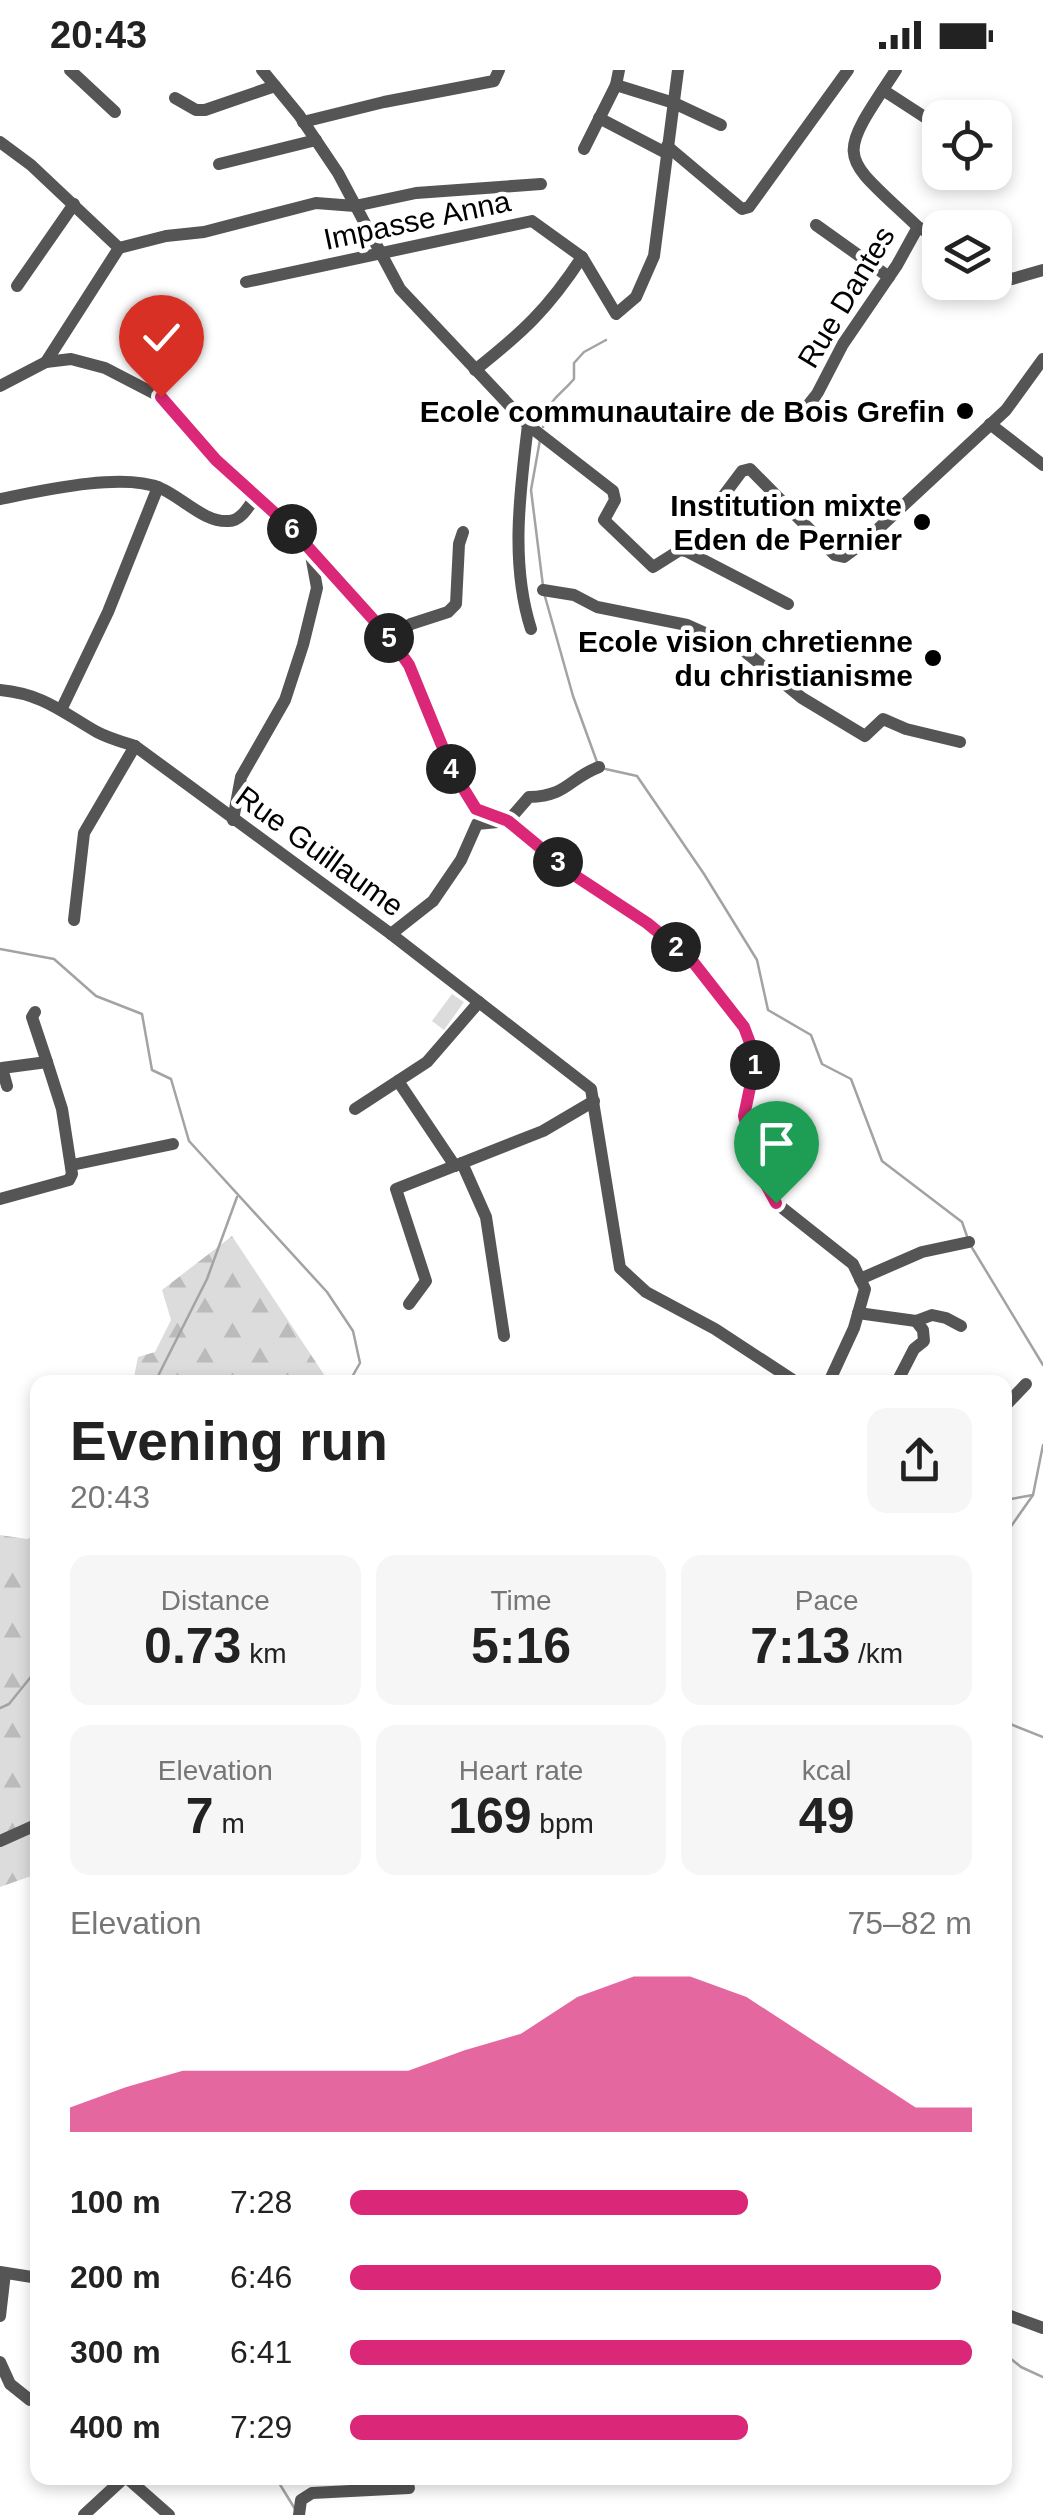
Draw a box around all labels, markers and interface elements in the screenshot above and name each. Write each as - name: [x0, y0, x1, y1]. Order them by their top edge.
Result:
- text: 20:43: [50, 14, 147, 56]
- map controls: [922, 100, 1012, 300]
- button: locate: [922, 100, 1012, 190]
- street label: Impasse Anna: [321, 184, 514, 256]
- button: layers: [922, 210, 1012, 300]
- street label: Rue Dantes: [791, 221, 901, 373]
- pin: [119, 295, 204, 398]
- icon: check: [134, 310, 189, 365]
- place label: Ecole communautaire de Bois Grefin: [420, 395, 945, 428]
- marker: Ecole communautaire de Bois Grefin: [954, 400, 976, 422]
- place label: Institution mixte Eden de Pernier: [670, 489, 902, 556]
- pin: 6: [267, 504, 317, 554]
- marker: Institution mixte Eden de Pernier: [911, 511, 933, 533]
- text: 6: [284, 513, 300, 544]
- pin: 5: [364, 613, 414, 663]
- text: 5: [381, 622, 397, 653]
- place label: Ecole vision chretienne du christianisme: [578, 625, 913, 692]
- marker: Ecole vision chretienne du christianisme: [922, 647, 944, 669]
- pin: 4: [426, 744, 476, 794]
- text: 4: [443, 753, 459, 784]
- street label: Rue Guillaume: [230, 779, 410, 923]
- pin: 3: [533, 837, 583, 887]
- text: 3: [550, 846, 566, 877]
- pin: 2: [651, 922, 701, 972]
- text: 2: [668, 931, 684, 962]
- pin: 1: [730, 1040, 780, 1090]
- text: 1: [747, 1049, 763, 1080]
- pin: [734, 1101, 819, 1204]
- icon: arrive: [749, 1116, 804, 1171]
- button: share: [867, 1408, 972, 1513]
- text: Evening run: [70, 1410, 388, 1472]
- text: 20:43: [70, 1479, 150, 1515]
- text: Distance: [161, 1585, 270, 1616]
- text: Time: [490, 1585, 552, 1616]
- text: Pace: [795, 1585, 859, 1616]
- text: 0.73: [144, 1618, 241, 1674]
- text: 5:16: [471, 1618, 571, 1674]
- text: 7:13: [750, 1618, 850, 1674]
- text: km: [241, 1638, 287, 1669]
- text: /km: [850, 1638, 903, 1669]
- text: Elevation: [158, 1755, 273, 1786]
- text: Heart rate: [459, 1755, 583, 1786]
- text: kcal: [802, 1755, 852, 1786]
- text: 7: [186, 1788, 214, 1844]
- text: 169: [448, 1788, 532, 1844]
- text: 49: [799, 1788, 854, 1844]
- text: m: [214, 1808, 245, 1839]
- text: bpm: [532, 1808, 594, 1839]
- text: Elevation: [70, 1905, 202, 1941]
- text: 75–82 m: [847, 1905, 972, 1941]
- text: 100 m: [70, 2184, 161, 2220]
- text: 7:28: [230, 2184, 292, 2220]
- text: 200 m: [70, 2259, 161, 2295]
- text: 6:46: [230, 2259, 292, 2295]
- text: 300 m: [70, 2334, 161, 2370]
- text: 6:41: [230, 2334, 292, 2370]
- text: 400 m: [70, 2409, 161, 2445]
- text: 7:29: [230, 2409, 292, 2445]

